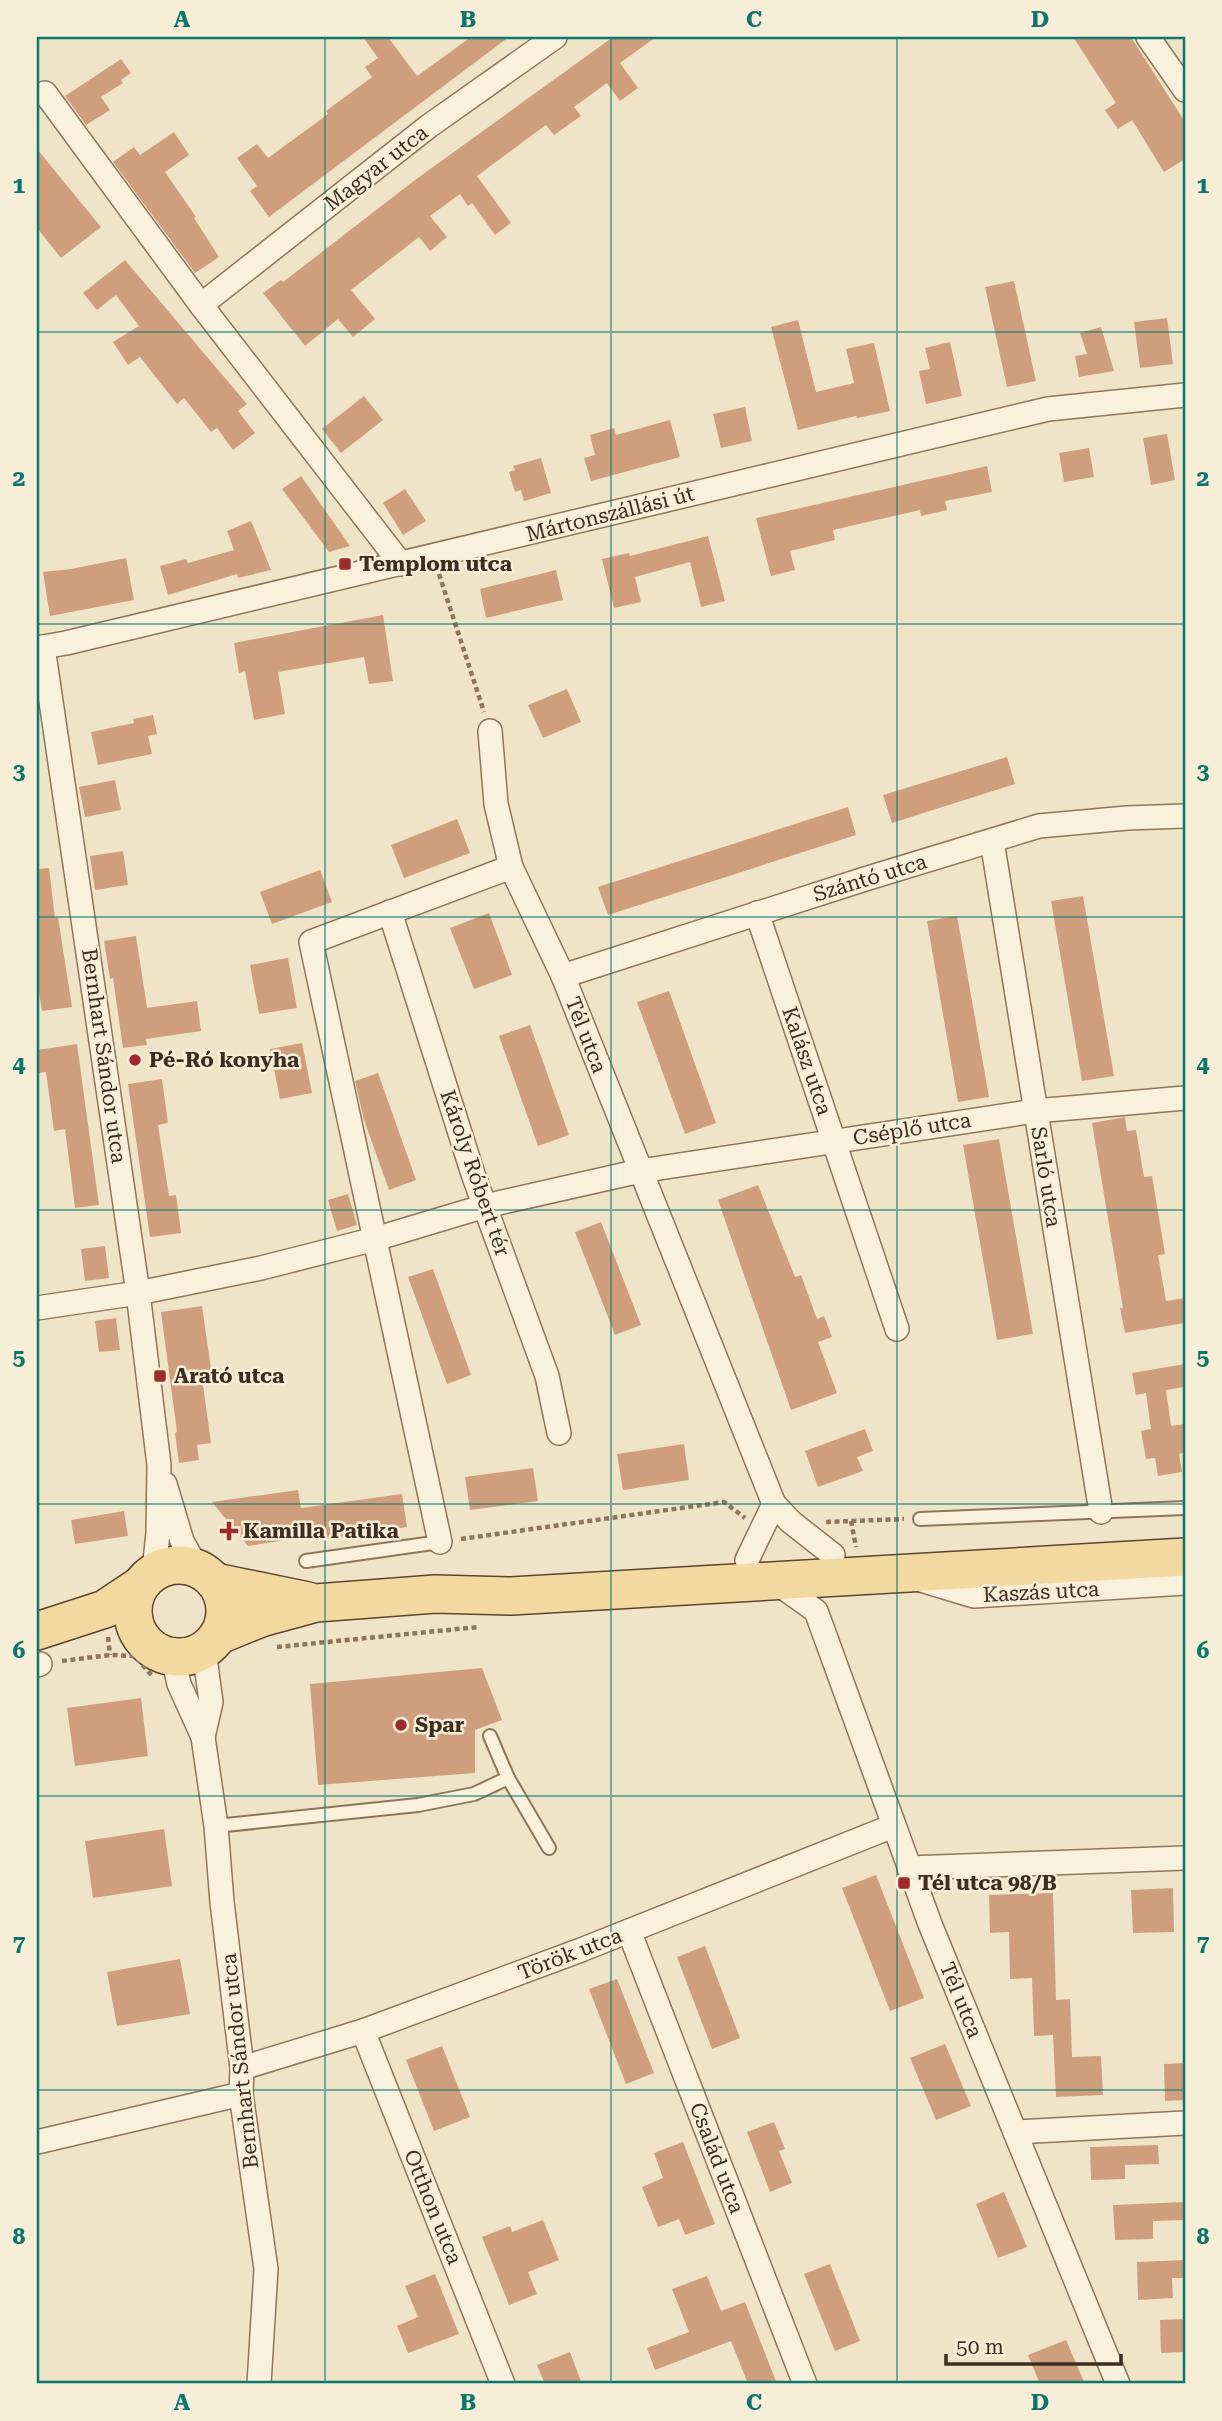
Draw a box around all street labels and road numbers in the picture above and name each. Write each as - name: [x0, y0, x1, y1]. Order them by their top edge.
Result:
- street label: Magyar utca: [320, 120, 433, 216]
- street label: Mártonszállási út: [523, 481, 697, 547]
- street label: Szántó utca: [810, 849, 930, 907]
- street label: Bernhart Sándor utca: [77, 947, 131, 1166]
- street label: Tél utca: [561, 994, 612, 1077]
- street label: Kalász utca: [777, 1004, 837, 1119]
- street label: Károly Róbert tér: [435, 1087, 515, 1260]
- street label: Cséplő utca: [851, 1108, 973, 1150]
- street label: Sarló utca: [1026, 1125, 1066, 1230]
- street label: Kaszás utca: [982, 1577, 1100, 1607]
- street label: Török utca: [515, 1923, 626, 1985]
- street label: Bernhart Sándor utca: [217, 1951, 263, 2170]
- street label: Tél utca: [935, 1959, 987, 2042]
- street label: Család utca: [685, 2099, 749, 2217]
- street label: Otthon utca: [399, 2146, 467, 2269]

